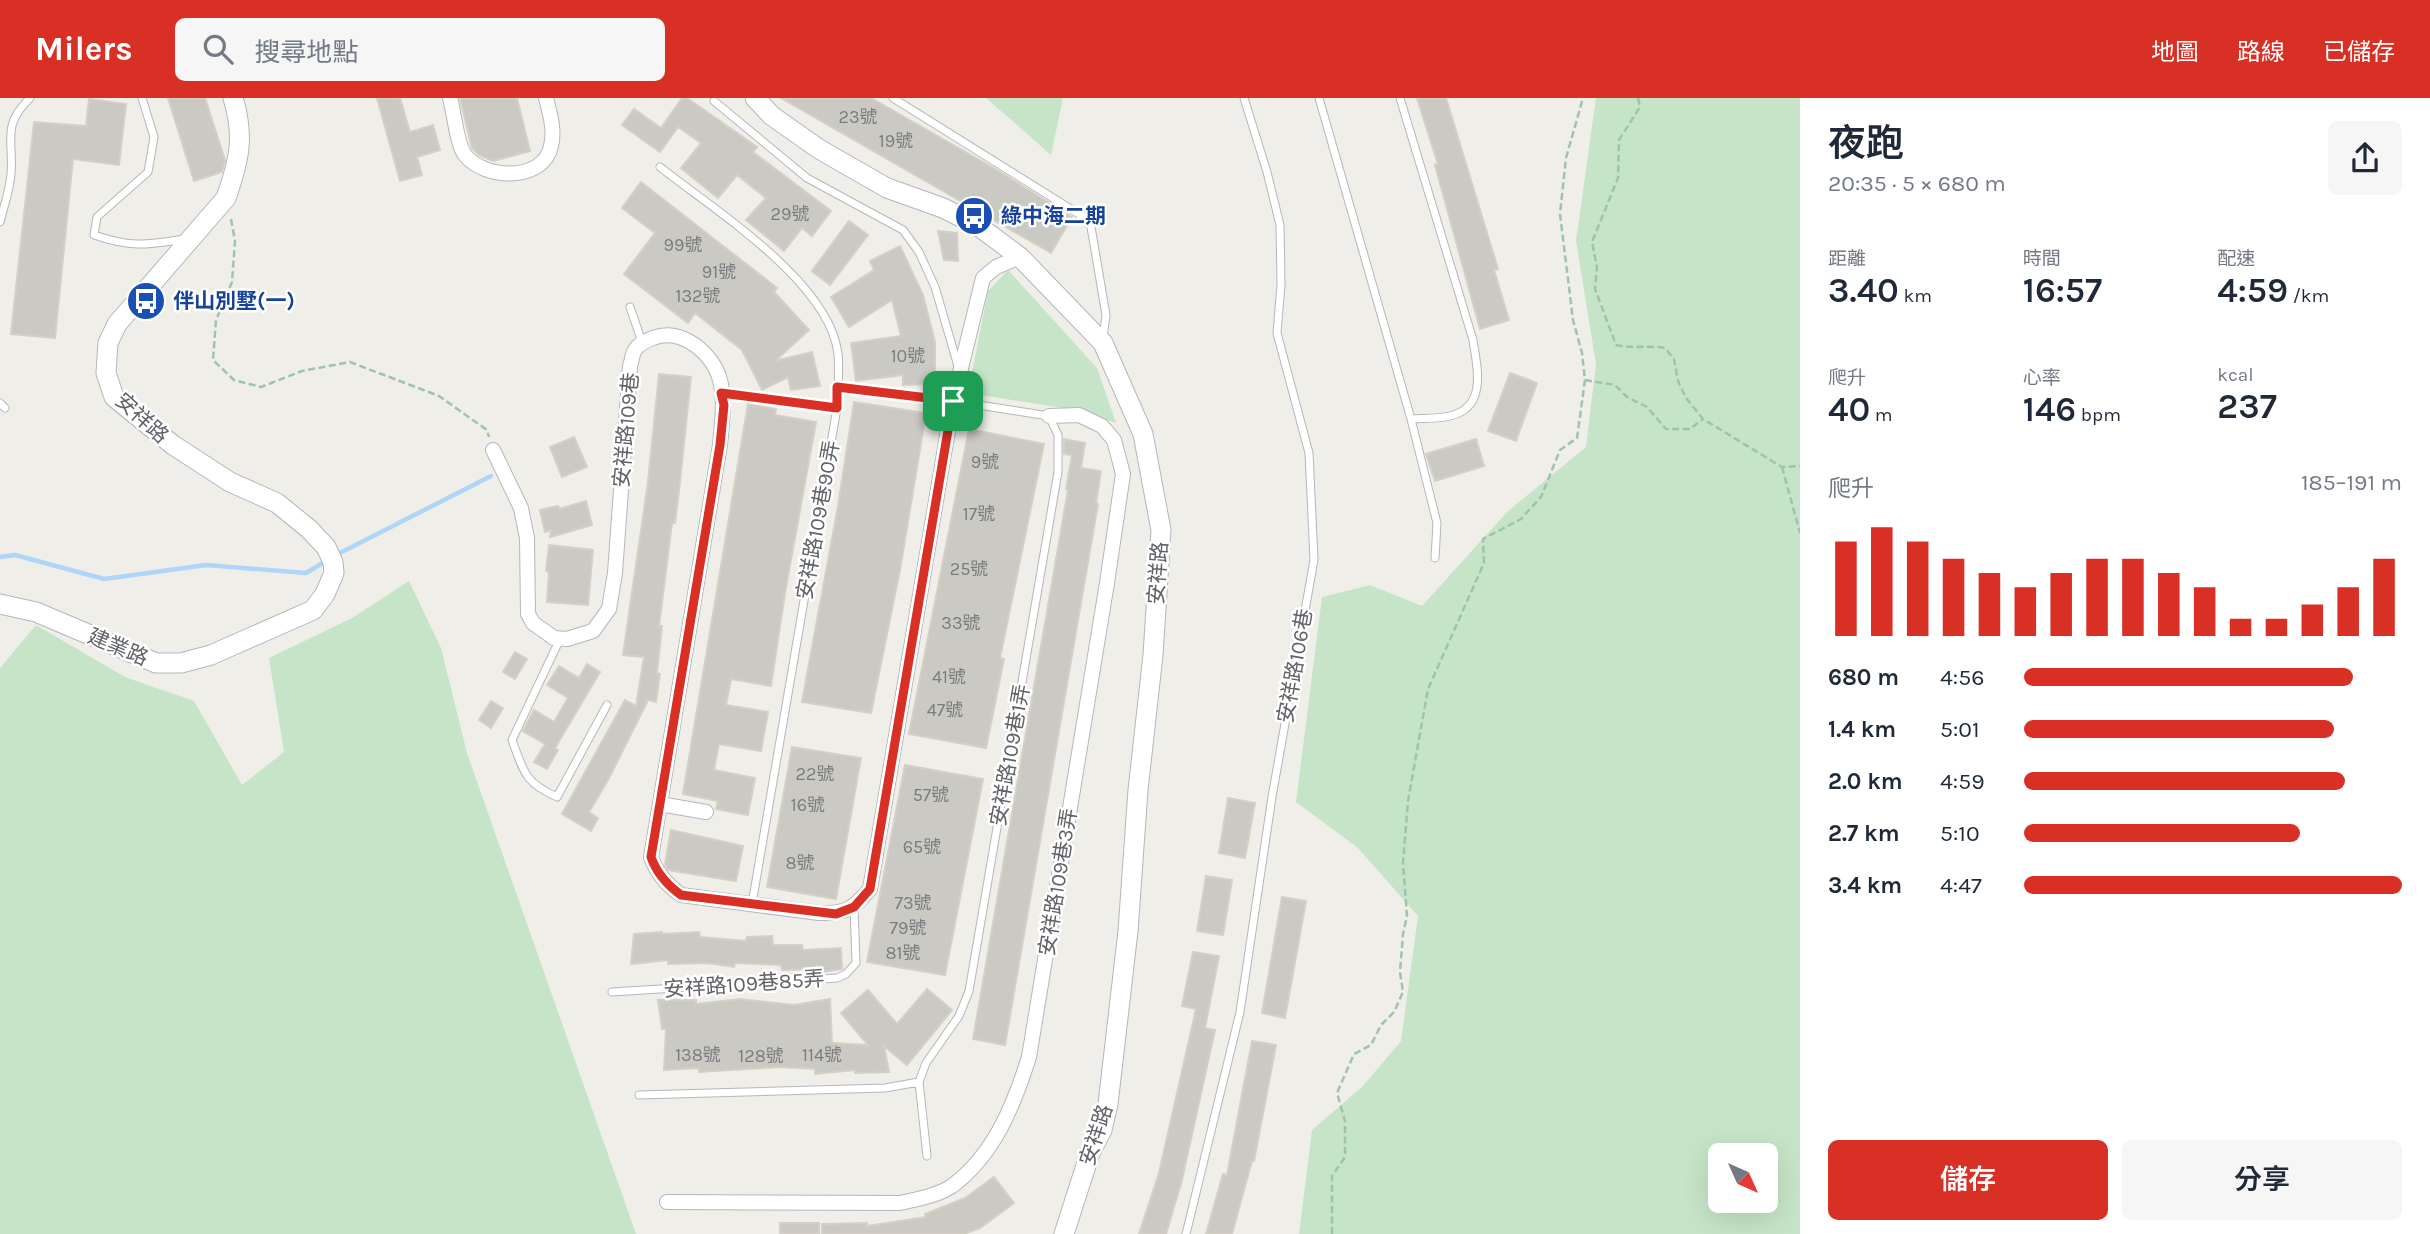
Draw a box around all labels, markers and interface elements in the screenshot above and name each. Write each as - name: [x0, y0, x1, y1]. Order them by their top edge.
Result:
- search box: [175, 18, 665, 81]
- text: Milers: [35, 30, 133, 68]
- icon: search: [199, 30, 237, 68]
- text: 搜尋地點: [255, 37, 359, 68]
- text: 地圖: [2151, 38, 2199, 66]
- text: 路線: [2237, 38, 2285, 66]
- text: 已儲存: [2323, 38, 2395, 66]
- house number: 23號: [838, 106, 878, 128]
- text: 夜跑: [1828, 121, 1904, 166]
- button: share: [2328, 121, 2402, 195]
- house number: 19號: [879, 130, 913, 152]
- text: 20:35 · 5 × 680 m: [1828, 170, 2006, 197]
- bus stop icon: 綠中海二期: [953, 195, 995, 237]
- house number: 29號: [771, 203, 809, 225]
- place label: 綠中海二期: [1001, 204, 1106, 228]
- house number: 99號: [664, 234, 702, 256]
- text: 距離: [1828, 248, 1866, 270]
- text: 時間: [2023, 248, 2061, 270]
- text: 配速: [2217, 248, 2255, 270]
- house number: 91號: [702, 261, 736, 283]
- text: 3.40: [1828, 270, 1899, 311]
- text: 16:57: [2023, 270, 2102, 311]
- text: 4:59: [2217, 270, 2288, 311]
- bus stop icon: 伴山別墅(一): [125, 280, 167, 322]
- house number: 132號: [675, 285, 721, 307]
- text: km: [1899, 285, 1932, 307]
- text: /km: [2288, 285, 2329, 307]
- place label: 伴山別墅(一): [173, 289, 295, 313]
- house number: 10號: [891, 345, 925, 367]
- text: kcal: [2217, 364, 2254, 386]
- text: 爬升: [1828, 367, 1866, 389]
- text: 心率: [2023, 367, 2061, 389]
- street label: 安祥路109巷: [609, 371, 643, 489]
- pin: [923, 371, 983, 431]
- icon: arrive: [934, 382, 972, 420]
- text: 237: [2217, 386, 2277, 427]
- street label: 安祥路: [111, 388, 173, 448]
- text: 40: [1828, 389, 1870, 430]
- text: 146: [2023, 389, 2076, 430]
- text: m: [1870, 404, 1893, 426]
- text: bpm: [2076, 404, 2121, 426]
- street label: 安祥路109巷90弄: [792, 439, 844, 601]
- house number: 9號: [971, 451, 999, 473]
- text: 185–191 m: [2301, 469, 2402, 496]
- text: 爬升: [1828, 475, 1874, 502]
- house number: 17號: [963, 503, 995, 525]
- street label: 安祥路: [1144, 541, 1172, 605]
- house number: 25號: [950, 558, 988, 580]
- street label: 安祥路106巷: [1273, 607, 1317, 725]
- house number: 33號: [941, 612, 981, 634]
- street label: 建業路: [84, 624, 152, 670]
- text: 680 m: [1828, 664, 1899, 691]
- text: 4:56: [1940, 664, 1984, 691]
- house number: 41號: [932, 666, 966, 688]
- street label: 安祥路109巷1弄: [986, 682, 1034, 828]
- house number: 47號: [927, 699, 963, 721]
- text: 1.4 km: [1828, 716, 1896, 743]
- text: 5:01: [1940, 716, 1980, 743]
- house number: 22號: [796, 763, 834, 785]
- text: 2.0 km: [1828, 768, 1903, 795]
- text: 4:59: [1940, 768, 1984, 795]
- house number: 57號: [913, 784, 949, 806]
- house number: 16號: [791, 794, 825, 816]
- street label: 安祥路109巷3弄: [1034, 807, 1082, 957]
- text: 2.7 km: [1828, 820, 1900, 847]
- text: 5:10: [1940, 820, 1980, 847]
- house number: 65號: [903, 836, 941, 858]
- house number: 8號: [785, 852, 815, 874]
- text: 3.4 km: [1828, 872, 1902, 899]
- text: 4:47: [1940, 872, 1982, 899]
- house number: 73號: [894, 892, 932, 914]
- house number: 79號: [890, 917, 926, 939]
- house number: 81號: [885, 942, 921, 964]
- street label: 安祥路109巷85弄: [663, 966, 825, 1002]
- house number: 138號: [675, 1044, 721, 1066]
- house number: 114號: [802, 1044, 842, 1066]
- house number: 128號: [738, 1045, 784, 1067]
- street label: 安祥路: [1075, 1101, 1117, 1169]
- button: 儲存: [1828, 1140, 2108, 1220]
- button: 分享: [2122, 1140, 2402, 1220]
- north arrow: [1708, 1143, 1778, 1213]
- map controls: [1708, 1143, 1778, 1213]

